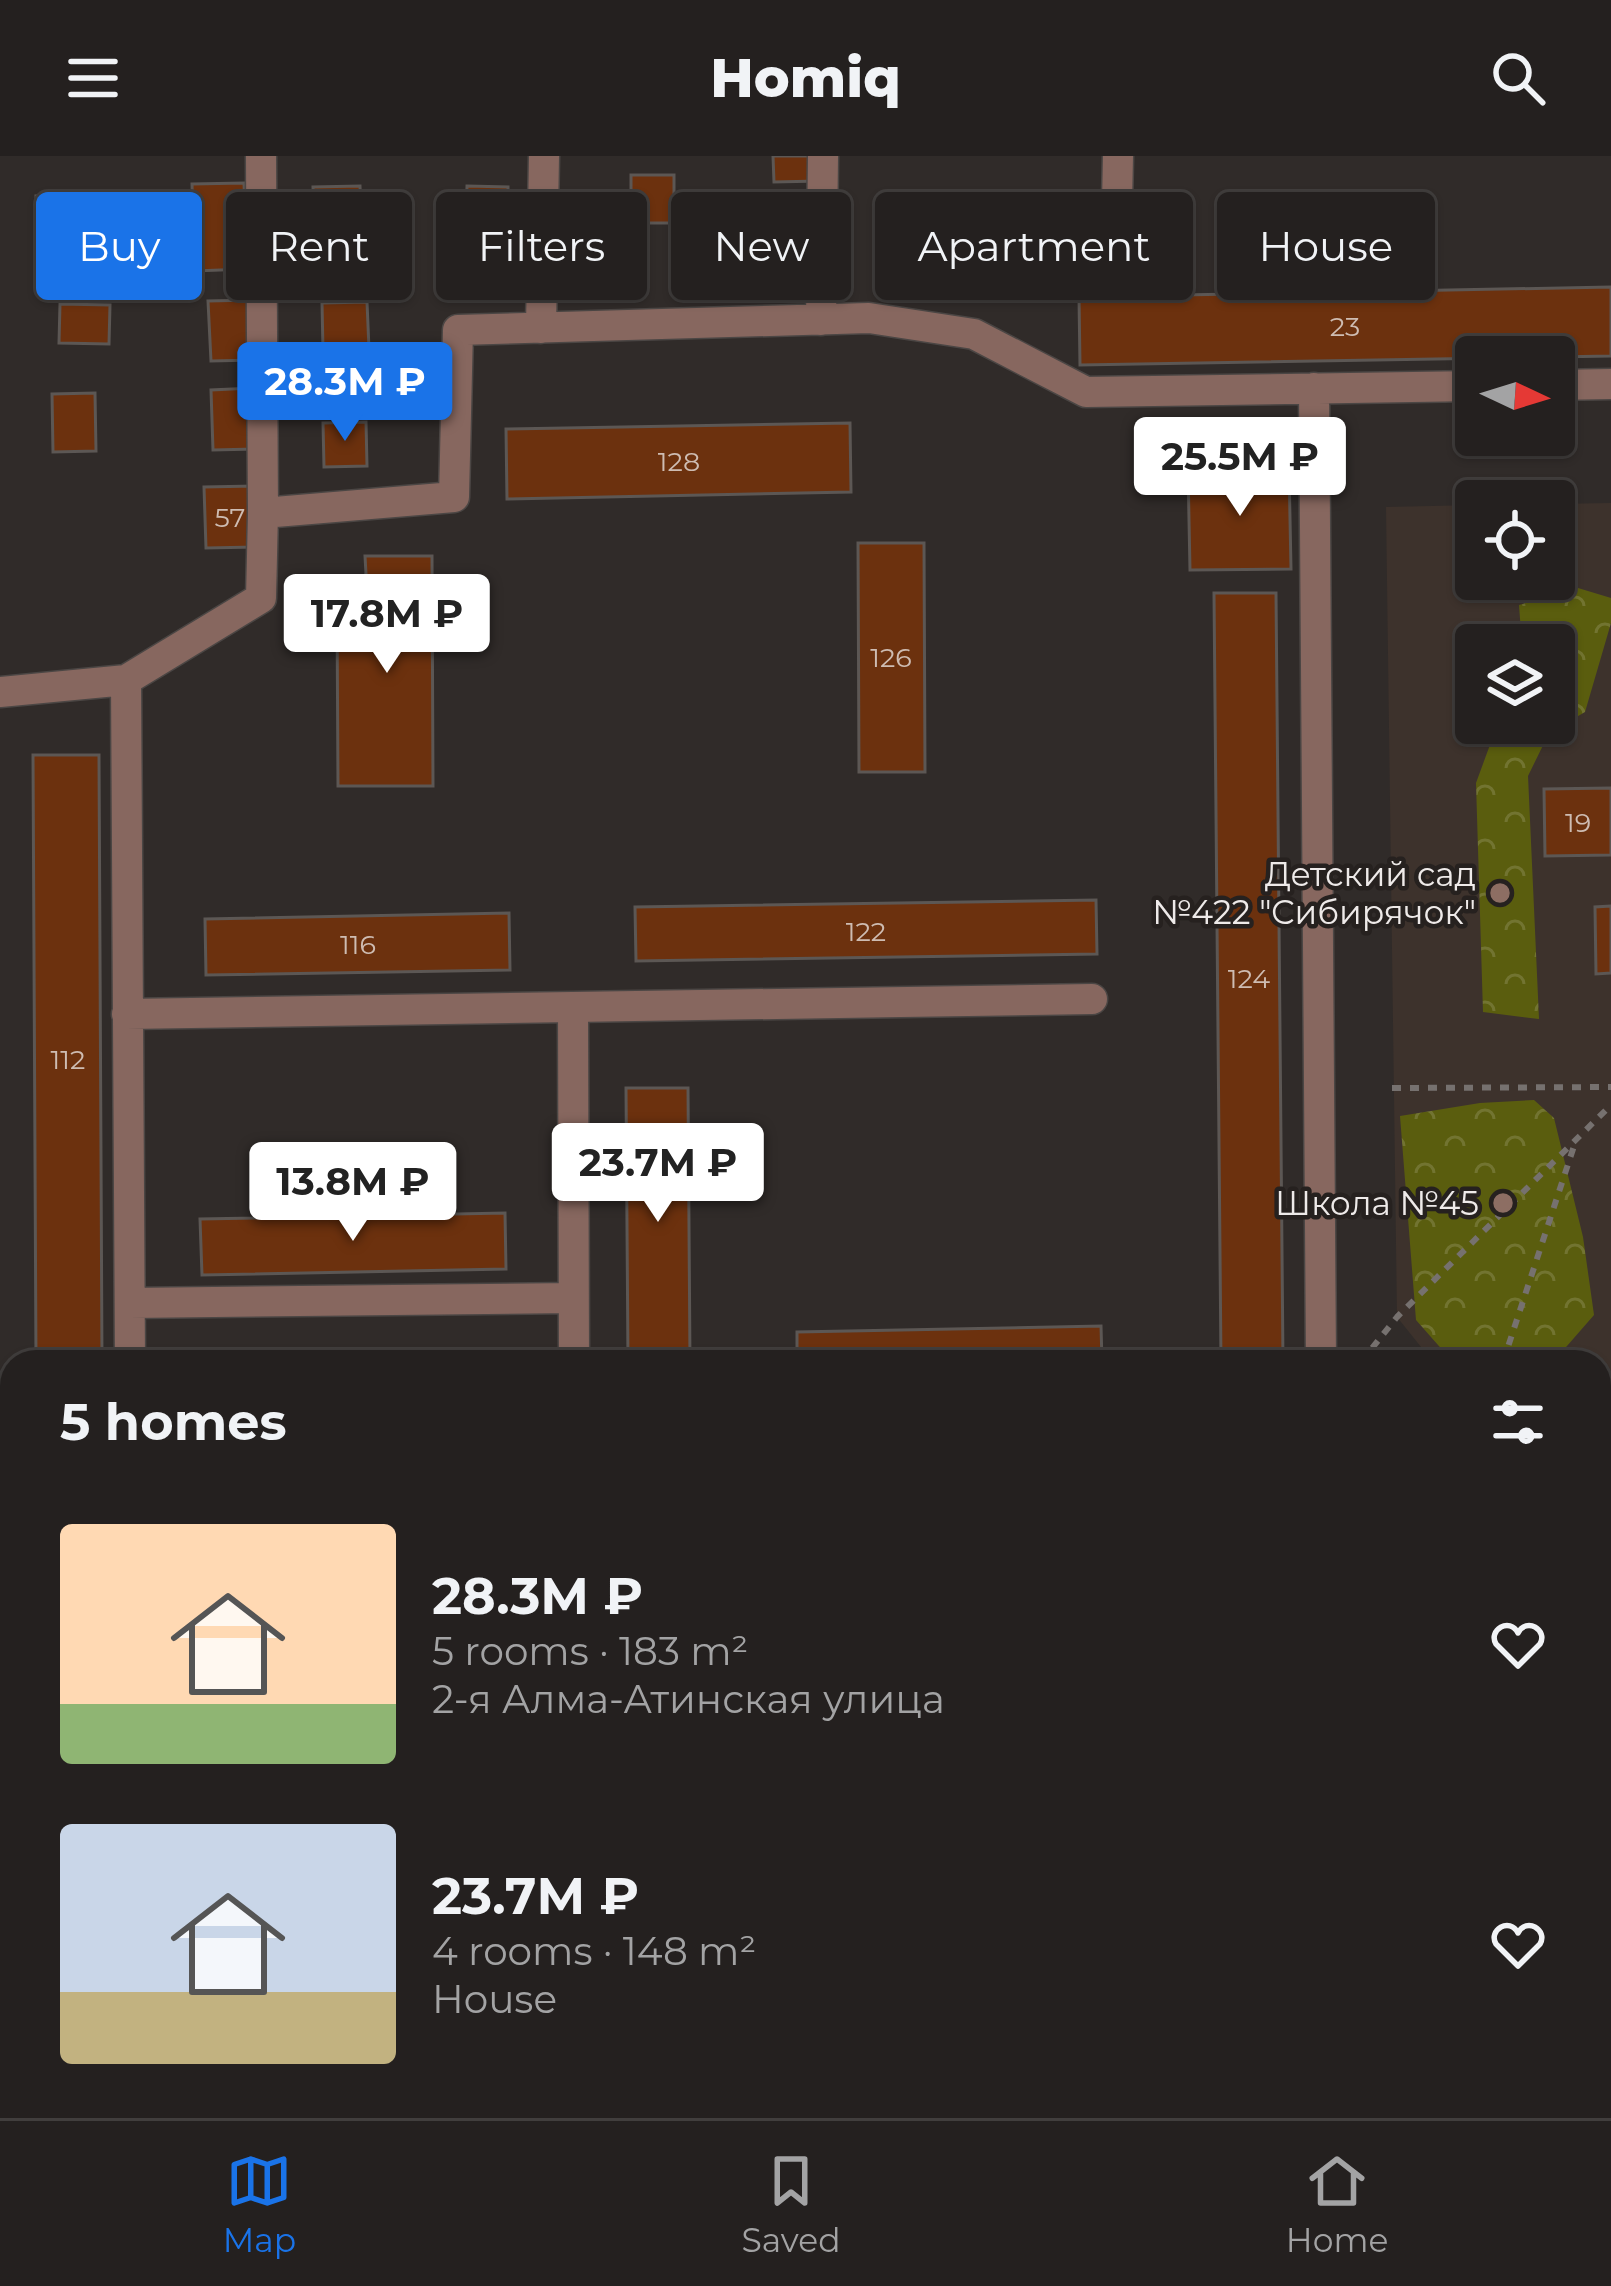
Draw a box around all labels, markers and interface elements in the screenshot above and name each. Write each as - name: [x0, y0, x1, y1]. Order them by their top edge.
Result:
- icon: menu: [60, 45, 126, 111]
- text: Homiq: [710, 45, 901, 111]
- icon: search: [1485, 45, 1551, 111]
- chip: Buy: [36, 192, 202, 300]
- chip: Rent: [226, 192, 412, 300]
- chip: Filters: [436, 192, 647, 300]
- chip: New: [671, 192, 851, 300]
- chip: Apartment: [875, 192, 1193, 300]
- chip: House: [1217, 192, 1435, 300]
- house number: 23: [1330, 310, 1360, 343]
- north arrow: [1455, 336, 1575, 456]
- map controls: [1455, 336, 1575, 744]
- pin: 28.3M ₽: [234, 342, 456, 444]
- text: 28.3M ₽: [264, 357, 426, 405]
- pin: 25.5M ₽: [1129, 417, 1351, 519]
- text: 25.5M ₽: [1161, 432, 1319, 480]
- house number: 128: [658, 445, 700, 478]
- button: locate: [1455, 480, 1575, 600]
- house number: 57: [215, 501, 245, 534]
- pin: 17.8M ₽: [276, 574, 498, 676]
- text: 17.8M ₽: [311, 589, 463, 637]
- button: layers: [1455, 624, 1575, 744]
- house number: 126: [870, 641, 912, 674]
- house number: 19: [1565, 806, 1591, 839]
- place label: Детский сад №422 "Сибирячок": [1152, 854, 1476, 932]
- marker: Детский сад №422 "Сибирячок": [1487, 880, 1513, 906]
- house number: 122: [846, 915, 886, 948]
- house number: 116: [340, 928, 376, 961]
- house number: 124: [1228, 962, 1270, 995]
- house number: 112: [51, 1043, 85, 1076]
- pin: 23.7M ₽: [547, 1123, 769, 1225]
- text: 23.7M ₽: [579, 1138, 737, 1186]
- pin: 13.8M ₽: [242, 1142, 464, 1244]
- text: 13.8M ₽: [276, 1157, 430, 1205]
- place label: Школа №45: [1275, 1183, 1479, 1223]
- marker: Школа №45: [1490, 1190, 1516, 1216]
- icon: filters: [1485, 1389, 1551, 1455]
- text: 5 homes: [60, 1391, 287, 1453]
- text: 28.3M ₽: [432, 1565, 643, 1627]
- icon: home: [156, 1572, 300, 1716]
- icon: heart: [1485, 1611, 1551, 1677]
- text: 5 rooms · 183 m²: [432, 1627, 748, 1675]
- text: 2-я Алма-Атинская улица: [432, 1675, 945, 1723]
- text: 23.7M ₽: [432, 1865, 639, 1927]
- icon: home: [156, 1872, 300, 2016]
- icon: heart: [1485, 1911, 1551, 1977]
- text: 4 rooms · 148 m²: [432, 1927, 756, 1975]
- text: House: [432, 1975, 557, 2023]
- tab: Map: [223, 2148, 296, 2260]
- tab: Saved: [741, 2148, 841, 2260]
- tab: Home: [1286, 2148, 1388, 2260]

